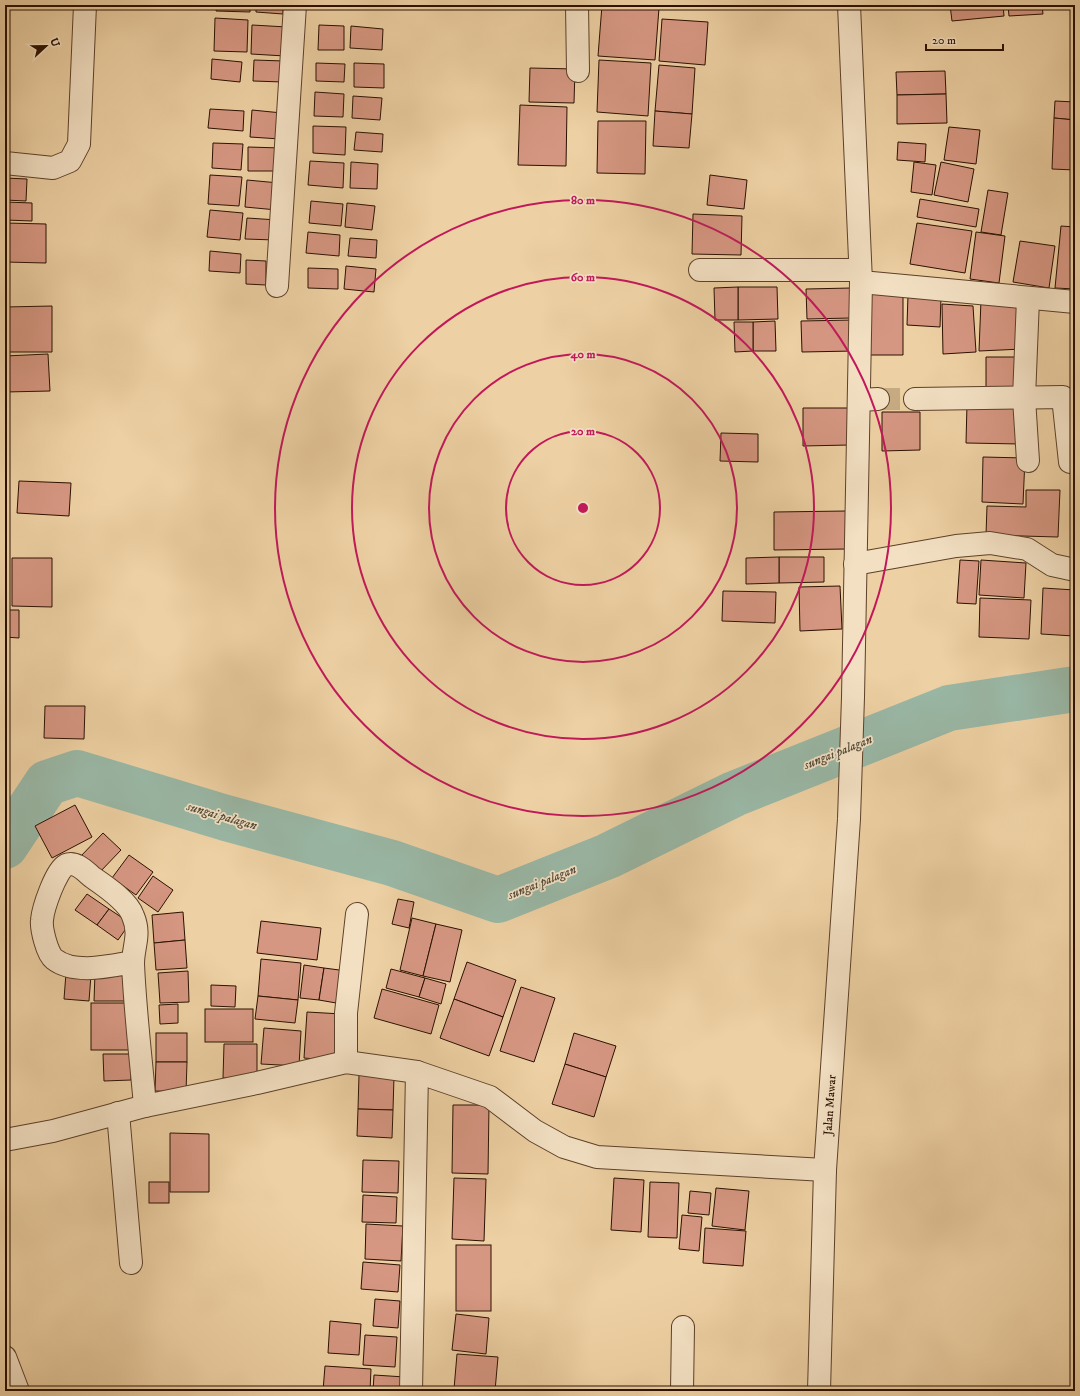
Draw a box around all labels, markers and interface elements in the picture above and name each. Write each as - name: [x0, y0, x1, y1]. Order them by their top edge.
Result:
- north arrow: [26, 26, 66, 66]
- scale bar: [926, 26, 1003, 52]
- text: 20 m: [932, 33, 956, 48]
- text: U: [46, 36, 63, 50]
- text: 80 m: [571, 193, 595, 208]
- text: 60 m: [571, 270, 595, 285]
- text: 40 m: [570, 347, 595, 362]
- text: 20 m: [571, 424, 595, 439]
- centre of rings: [576, 501, 590, 515]
- water label: sungai palagan: [801, 731, 875, 773]
- water label: sungai palagan: [184, 798, 259, 834]
- water label: sungai palagan: [505, 861, 579, 903]
- street label: Jalan Mawar: [820, 1074, 840, 1137]

